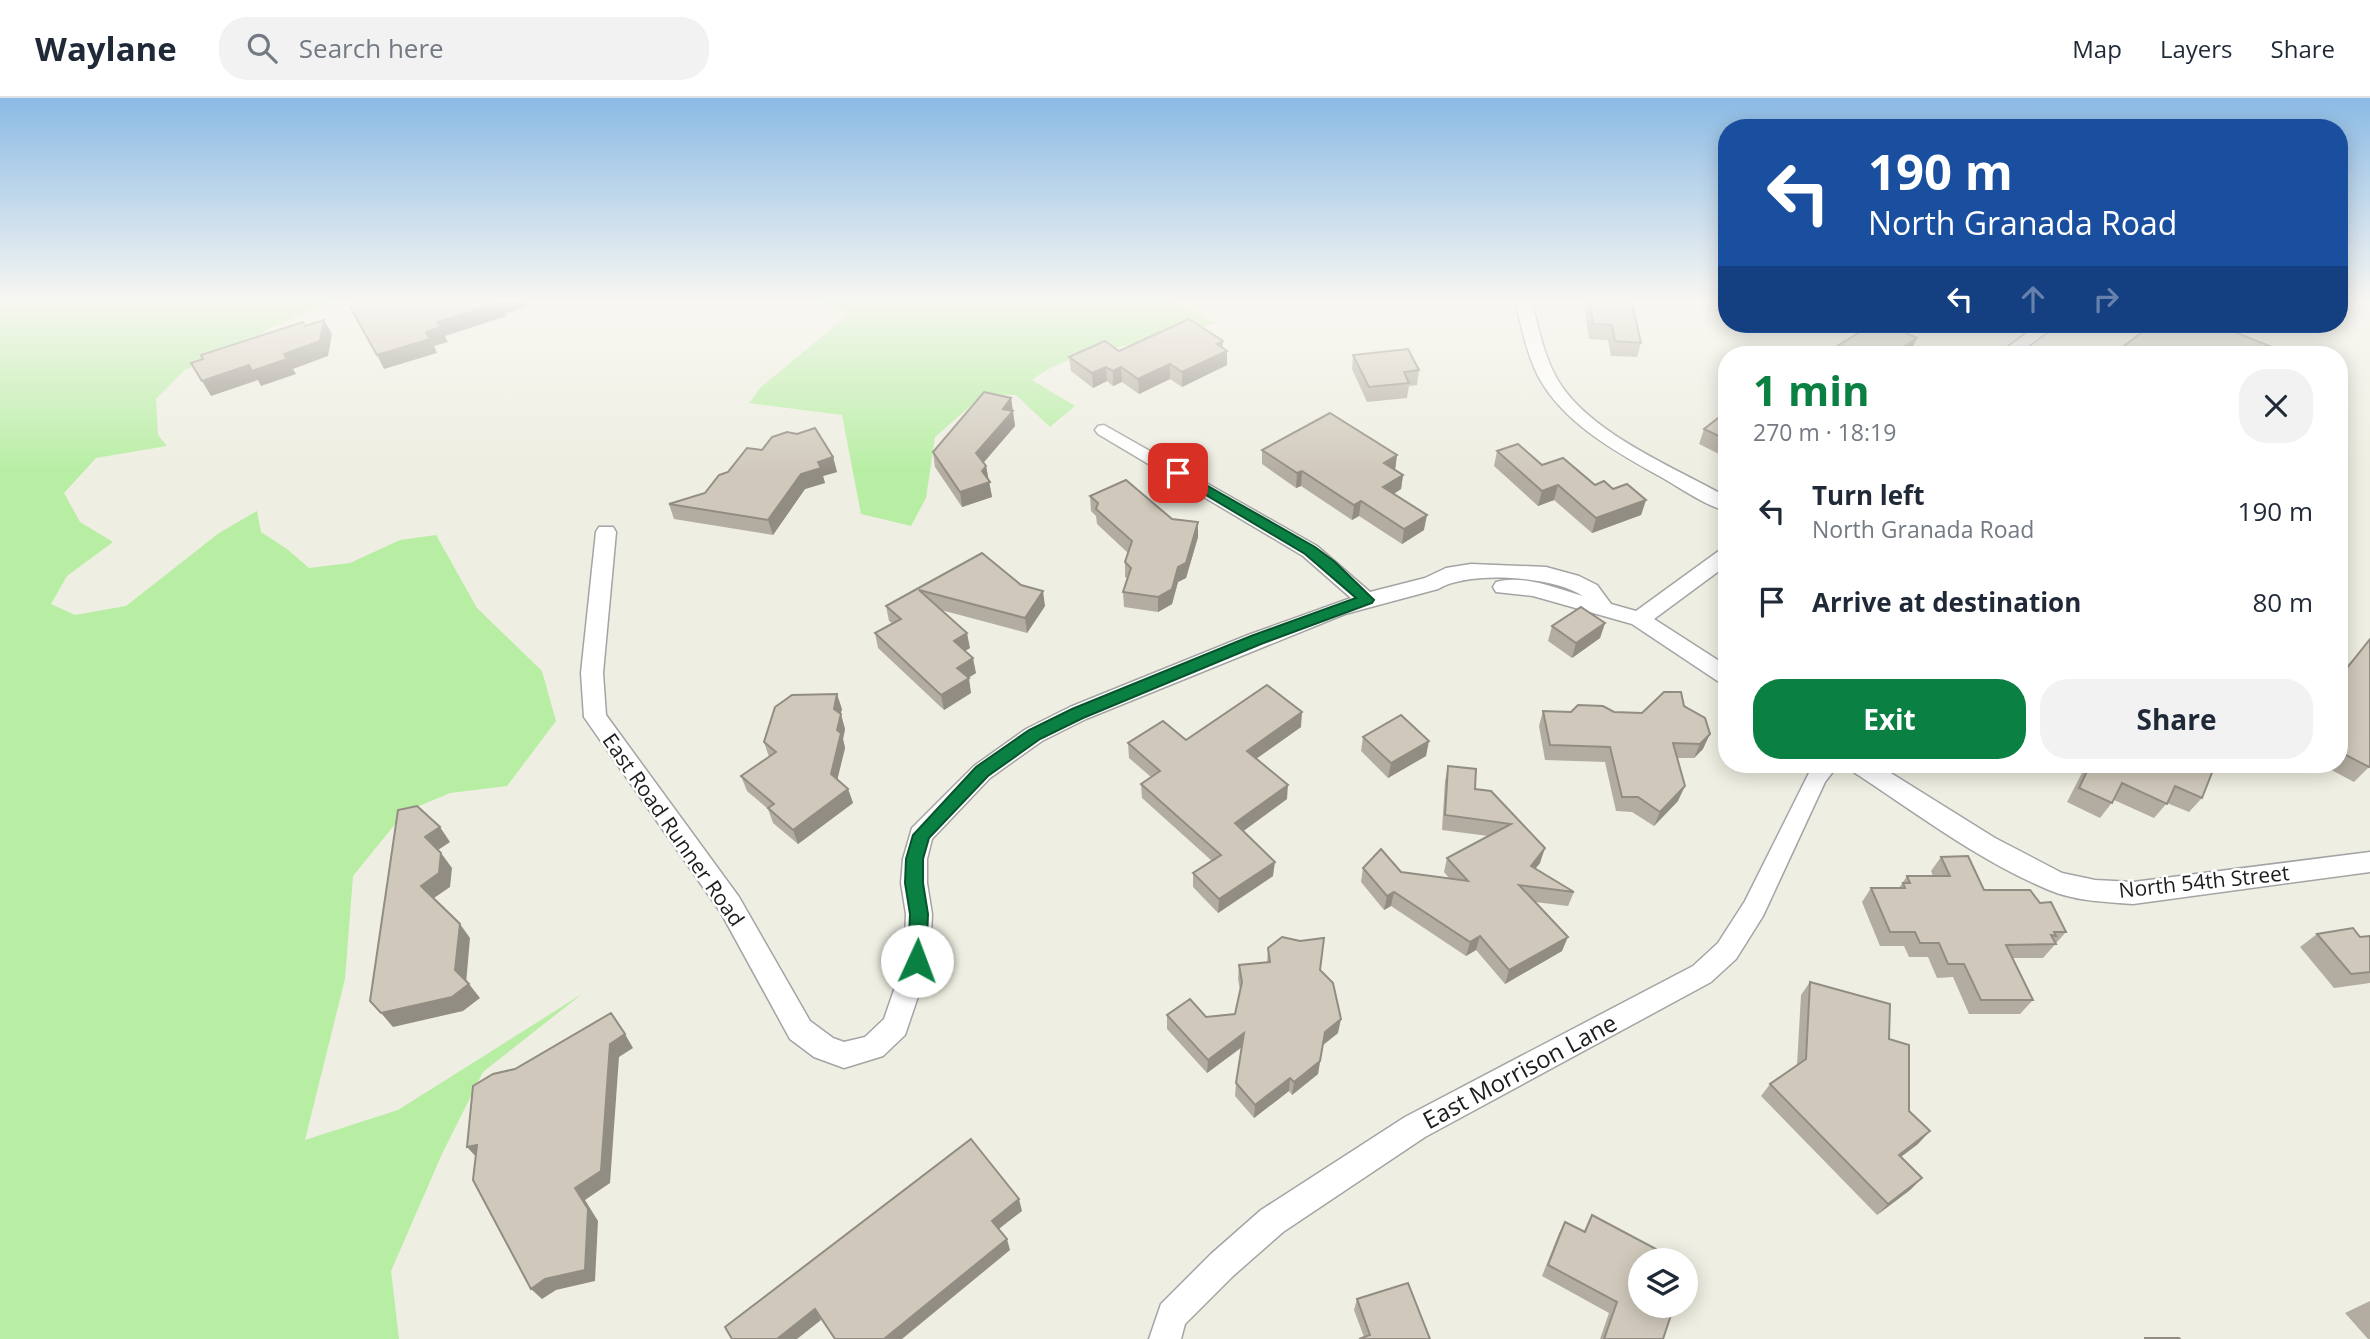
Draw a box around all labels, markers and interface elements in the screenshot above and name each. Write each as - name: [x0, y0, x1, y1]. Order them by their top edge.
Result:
- search box: [219, 17, 709, 80]
- text: Waylane: [35, 26, 177, 71]
- icon: search: [243, 29, 281, 67]
- text: Search here: [299, 30, 444, 66]
- text: Map: [2072, 32, 2122, 65]
- text: Layers: [2160, 32, 2233, 65]
- text: Share: [2271, 32, 2335, 65]
- text: 190 m: [1868, 138, 2013, 204]
- icon: left: [1753, 147, 1844, 238]
- text: North Granada Road: [1868, 201, 2177, 244]
- icon: left: [1941, 280, 1979, 318]
- icon: ahead: [2014, 280, 2052, 318]
- icon: right: [2087, 280, 2125, 318]
- text: 1 min: [1753, 361, 1870, 418]
- button: close: [2239, 369, 2313, 443]
- text: 270 m · 18:19: [1753, 416, 1896, 448]
- pin: [1148, 443, 1208, 503]
- icon: arrive: [1159, 454, 1197, 492]
- text: Turn left: [1812, 477, 1924, 513]
- icon: left: [1753, 492, 1791, 530]
- text: 190 m: [2238, 493, 2313, 529]
- text: North Granada Road: [1812, 513, 2034, 545]
- icon: arrive: [1753, 583, 1791, 621]
- text: Arrive at destination: [1812, 584, 2081, 620]
- text: 80 m: [2252, 584, 2313, 620]
- button: Exit: [1753, 679, 2026, 759]
- button: Share: [2040, 679, 2313, 759]
- street label: East Road Runner Road: [597, 727, 751, 931]
- street label: North 54th Street: [2117, 858, 2291, 904]
- position arrow: [880, 924, 954, 998]
- street label: East Morrison Lane: [1416, 1006, 1622, 1136]
- map controls: [1628, 1248, 1698, 1318]
- button: layers: [1628, 1248, 1698, 1318]

